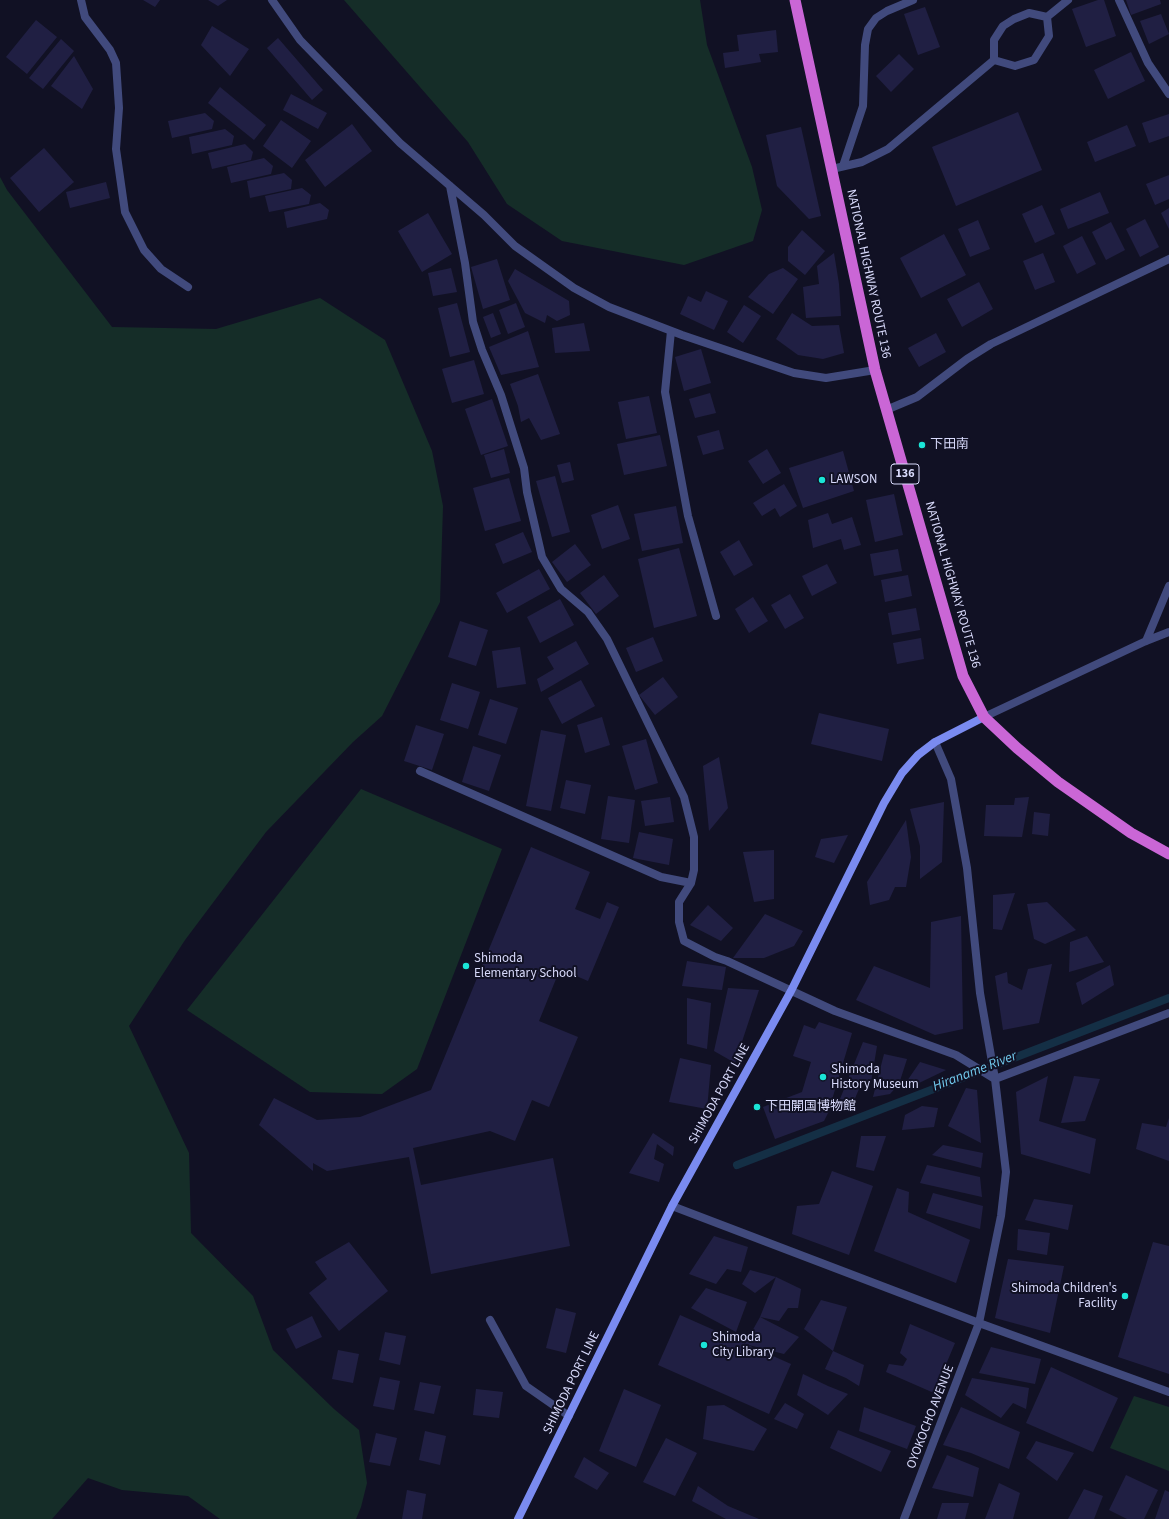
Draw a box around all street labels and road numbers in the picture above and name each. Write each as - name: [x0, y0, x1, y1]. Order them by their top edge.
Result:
- street label: NATIONAL HIGHWAY ROUTE 136: [842, 188, 894, 360]
- road number: 136: [891, 464, 919, 484]
- street label: NATIONAL HIGHWAY ROUTE 136: [921, 500, 983, 670]
- street label: SHIMODA PORT LINE: [686, 1041, 754, 1147]
- street label: SHIMODA PORT LINE: [540, 1329, 604, 1437]
- street label: OYOKOCHO AVENUE: [904, 1363, 958, 1471]

